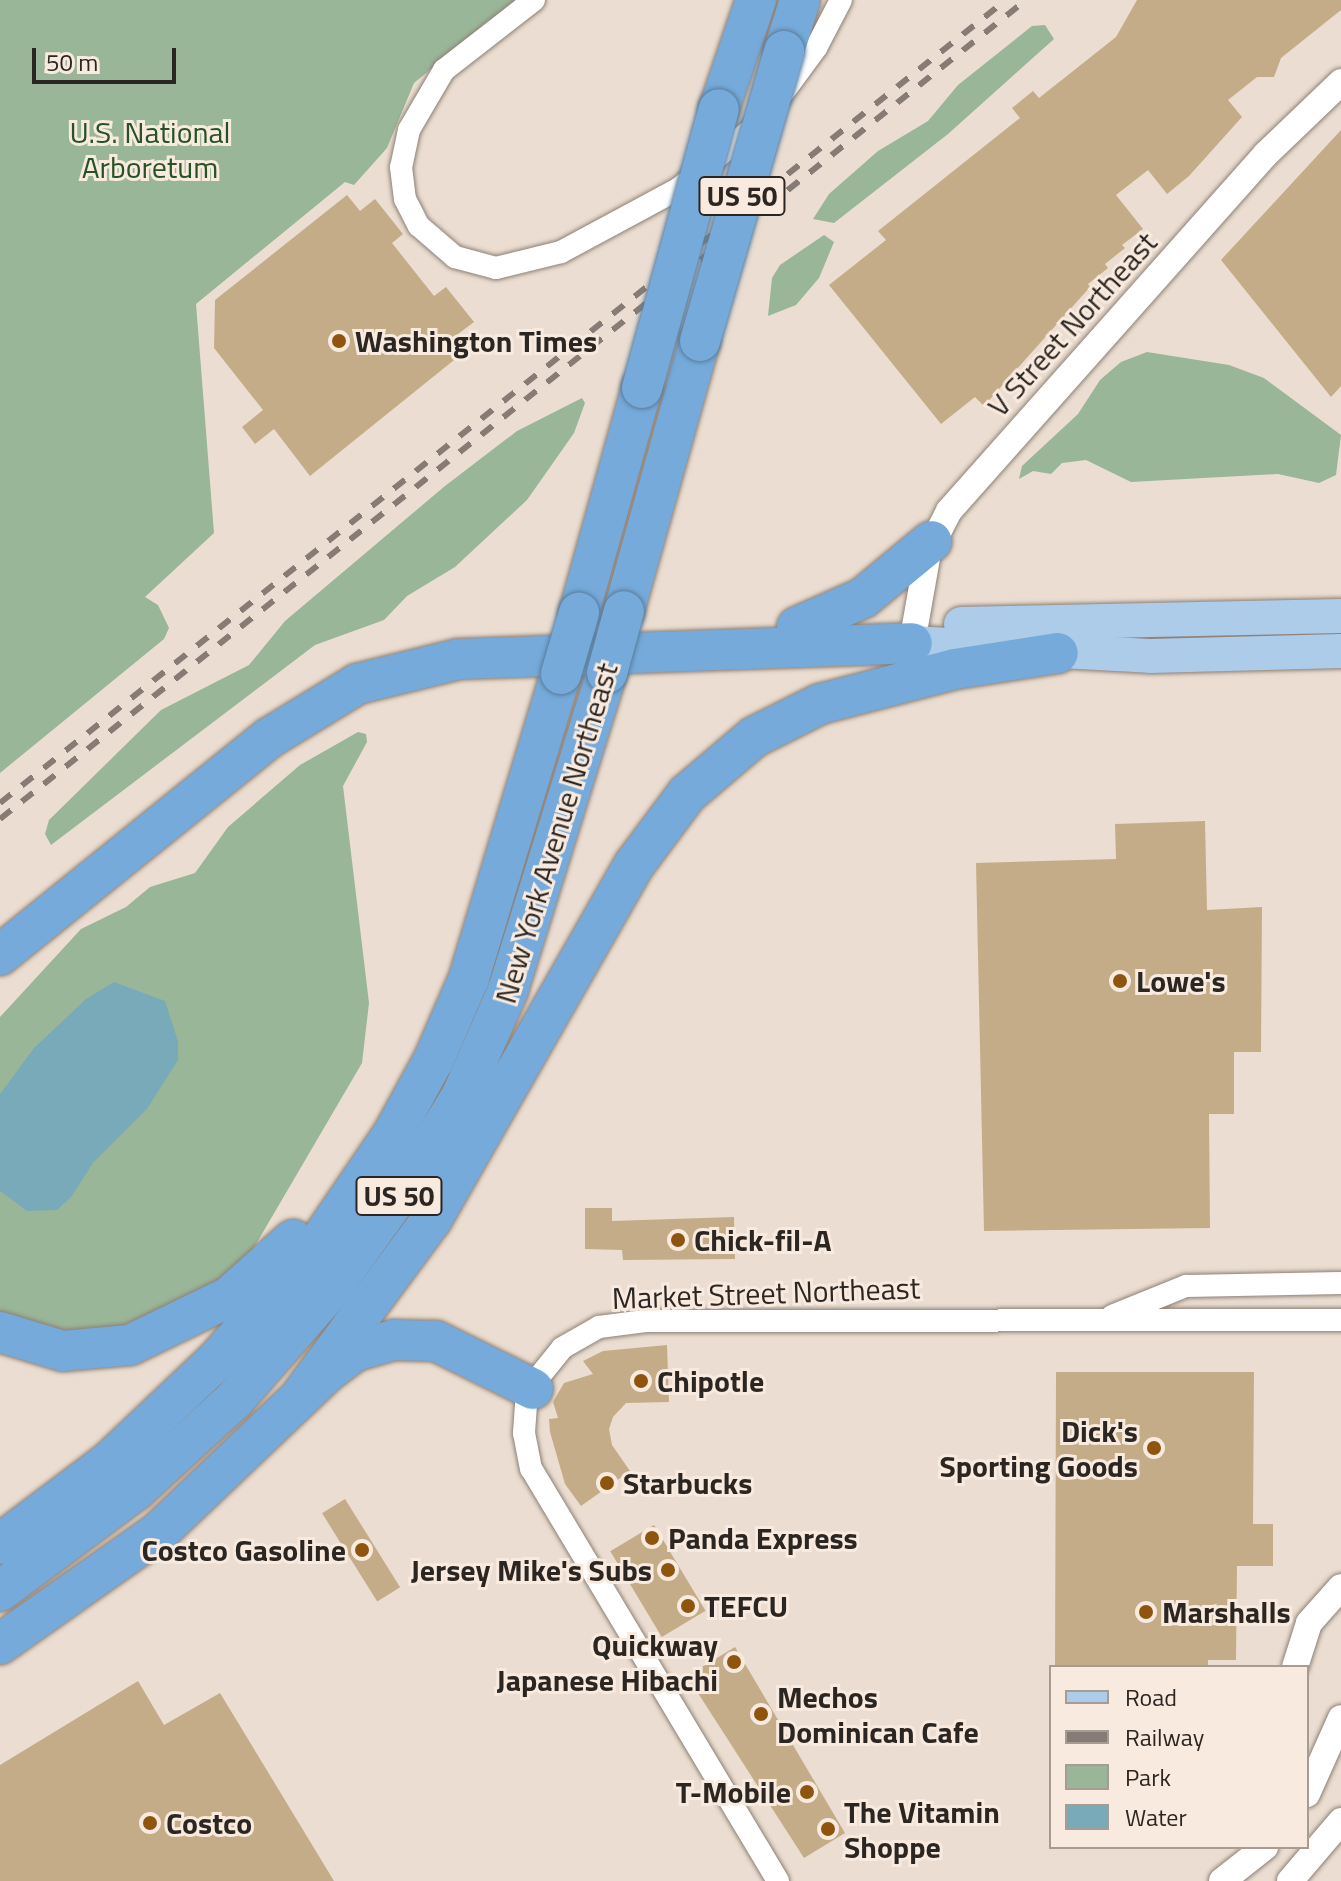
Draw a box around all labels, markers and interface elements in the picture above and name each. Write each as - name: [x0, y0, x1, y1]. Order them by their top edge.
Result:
- scale bar: [36, 32, 180, 82]
- text: 50 m: [46, 44, 98, 80]
- park label: U.S. National Arboretum: [69, 114, 231, 184]
- road number: US 50: [698, 172, 786, 220]
- street label: V Street Northeast: [980, 224, 1164, 424]
- place label: Washington Times: [355, 323, 597, 359]
- marker: Washington Times: [330, 332, 348, 350]
- street label: New York Avenue Northeast: [487, 659, 625, 1007]
- place label: Lowe's: [1136, 963, 1226, 999]
- marker: Lowe's: [1111, 972, 1129, 990]
- road number: US 50: [355, 1172, 443, 1220]
- place label: Chick-fil-A: [694, 1222, 832, 1258]
- marker: Chick-fil-A: [669, 1231, 687, 1249]
- street label: Market Street Northeast: [611, 1270, 921, 1316]
- place label: Chipotle: [657, 1363, 764, 1399]
- marker: Chipotle: [632, 1372, 650, 1390]
- place label: Dick's Sporting Goods: [939, 1413, 1138, 1484]
- marker: Dick's Sporting Goods: [1145, 1439, 1163, 1457]
- place label: Starbucks: [623, 1465, 752, 1501]
- marker: Starbucks: [598, 1474, 616, 1492]
- place label: Panda Express: [668, 1520, 858, 1556]
- marker: Panda Express: [643, 1529, 661, 1547]
- place label: Costco Gasoline: [142, 1532, 346, 1568]
- marker: Costco Gasoline: [353, 1541, 371, 1559]
- place label: Jersey Mike's Subs: [411, 1552, 652, 1588]
- marker: Jersey Mike's Subs: [659, 1561, 677, 1579]
- place label: TEFCU: [704, 1588, 788, 1624]
- place label: Marshalls: [1162, 1594, 1291, 1630]
- marker: TEFCU: [679, 1597, 697, 1615]
- marker: Marshalls: [1137, 1603, 1155, 1621]
- place label: Quickway Japanese Hibachi: [497, 1627, 718, 1698]
- marker: Quickway Japanese Hibachi: [725, 1653, 743, 1671]
- legend: [1049, 1665, 1309, 1849]
- place label: Mechos Dominican Cafe: [777, 1679, 979, 1750]
- text: Road: [1125, 1679, 1177, 1715]
- marker: Mechos Dominican Cafe: [752, 1705, 770, 1723]
- text: Railway: [1125, 1719, 1204, 1755]
- text: Park: [1125, 1759, 1171, 1795]
- place label: T-Mobile: [676, 1774, 791, 1810]
- marker: T-Mobile: [798, 1783, 816, 1801]
- place label: The Vitamin Shoppe: [844, 1794, 1000, 1864]
- text: Water: [1125, 1799, 1187, 1835]
- place label: Costco: [166, 1805, 252, 1841]
- marker: Costco: [141, 1814, 159, 1832]
- marker: The Vitamin Shoppe: [819, 1820, 837, 1838]

